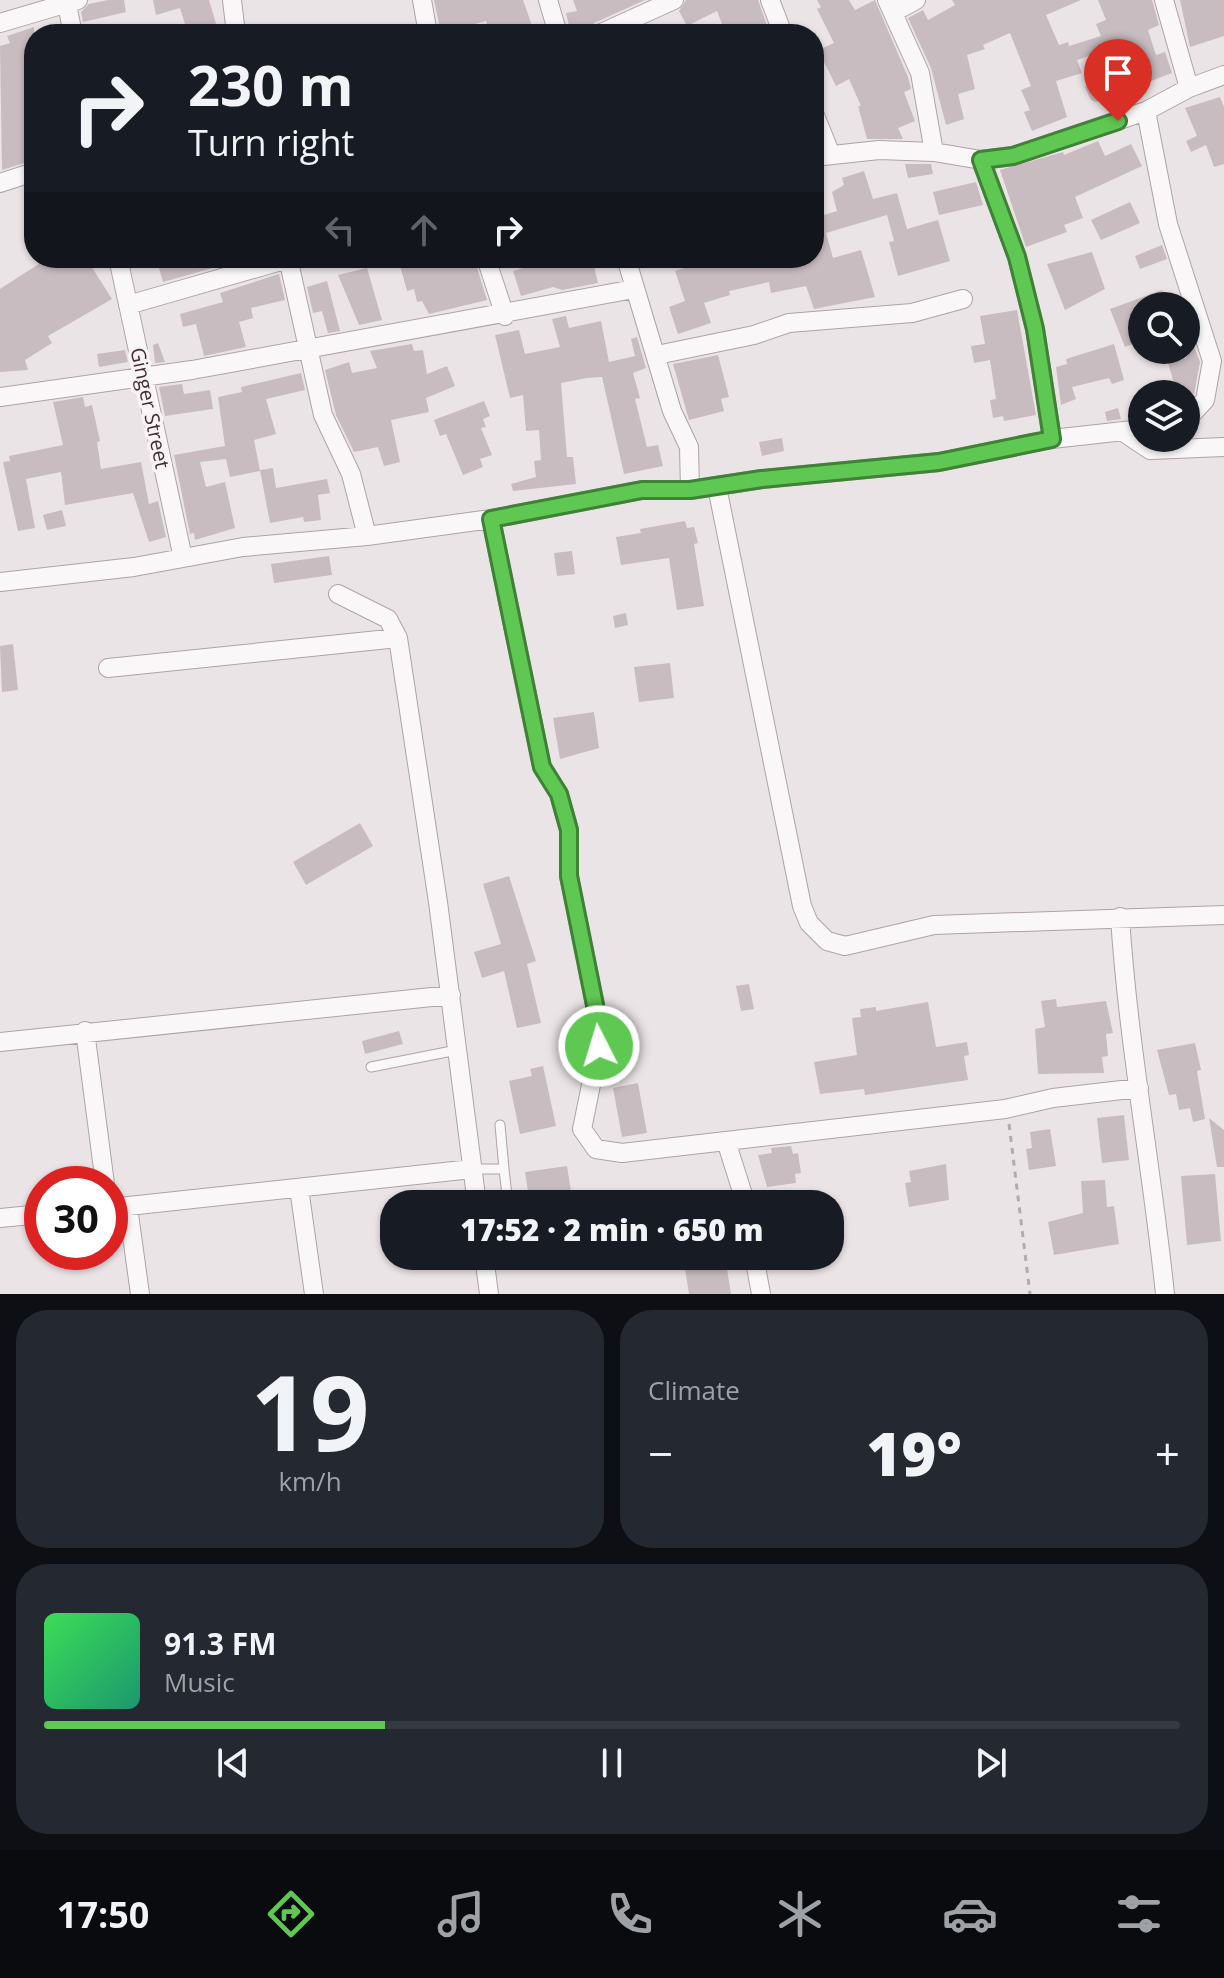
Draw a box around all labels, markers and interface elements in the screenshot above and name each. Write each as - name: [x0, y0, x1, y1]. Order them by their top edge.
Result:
- pin: [1084, 39, 1152, 121]
- text: 230 m: [188, 46, 354, 122]
- icon: arrive: [1096, 51, 1140, 95]
- icon: right: [56, 56, 160, 160]
- text: Turn right: [188, 118, 354, 167]
- icon: left: [318, 208, 362, 252]
- icon: ahead: [402, 208, 446, 252]
- icon: right: [486, 208, 530, 252]
- map controls: [1128, 292, 1200, 452]
- button: search: [1128, 292, 1200, 364]
- street label: Ginger Street: [124, 345, 177, 471]
- button: layers: [1128, 380, 1200, 452]
- position arrow: [557, 1004, 641, 1088]
- speed limit sign: 30: [24, 1166, 128, 1270]
- text: 17:52 · 2 min · 650 m: [460, 1209, 764, 1250]
- text: 19: [251, 1340, 369, 1481]
- text: Climate: [648, 1372, 740, 1408]
- text: 19°: [866, 1412, 962, 1494]
- text: −: [648, 1423, 673, 1483]
- text: +: [1155, 1423, 1180, 1483]
- text: km/h: [278, 1463, 342, 1499]
- text: 91.3 FM: [164, 1623, 277, 1664]
- text: Music: [164, 1664, 235, 1700]
- icon: previous: [211, 1741, 255, 1785]
- icon: pause: [590, 1741, 634, 1785]
- icon: next: [969, 1741, 1013, 1785]
- icon: directions: [263, 1886, 319, 1942]
- icon: music: [433, 1886, 489, 1942]
- icon: phone: [602, 1886, 658, 1942]
- icon: climate: [772, 1886, 828, 1942]
- icon: car: [942, 1886, 998, 1942]
- icon: filters: [1111, 1886, 1167, 1942]
- text: 17:50: [57, 1890, 149, 1939]

